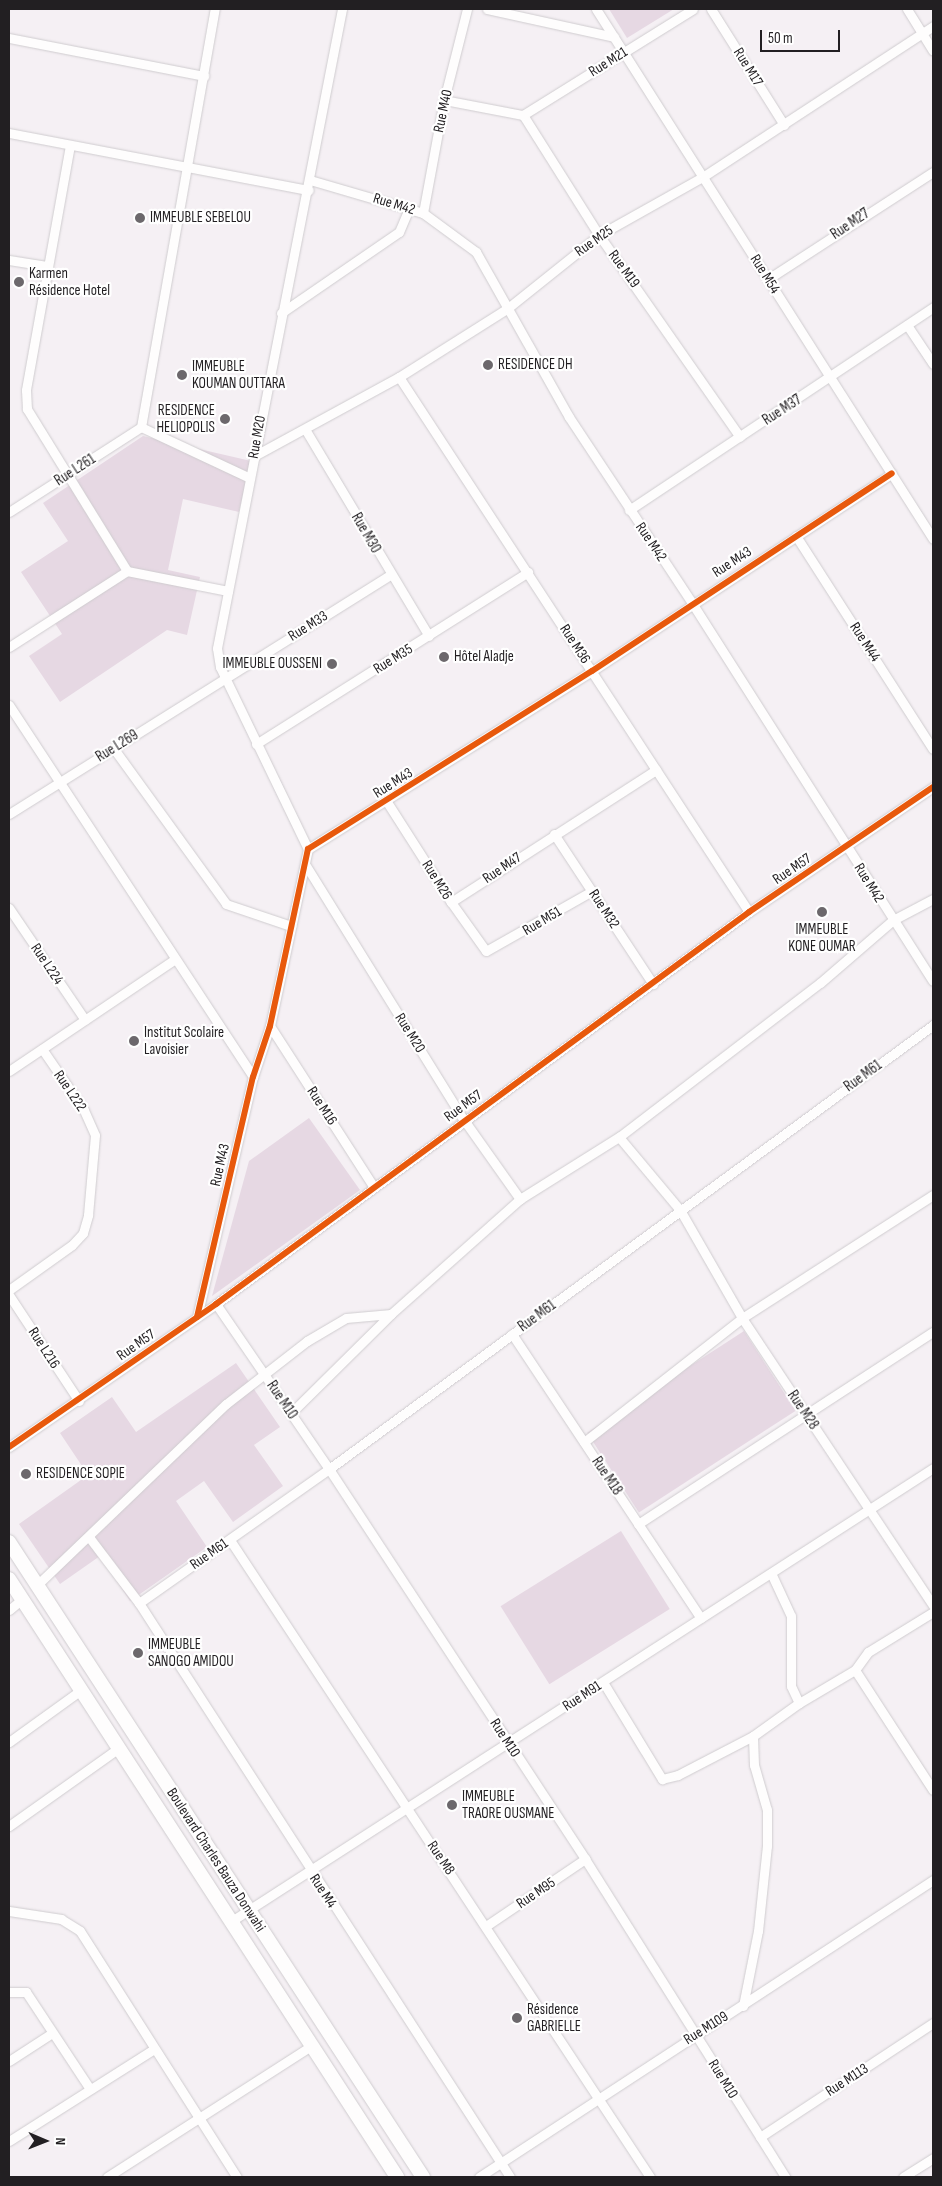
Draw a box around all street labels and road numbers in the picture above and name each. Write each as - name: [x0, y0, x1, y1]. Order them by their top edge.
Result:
- street label: Rue M21: [585, 43, 631, 81]
- street label: Rue M17: [729, 45, 767, 89]
- street label: Rue M40: [430, 88, 456, 134]
- street label: Rue M42: [371, 189, 417, 219]
- street label: Rue M27: [827, 205, 873, 243]
- street label: Rue M25: [571, 221, 617, 261]
- street label: Rue M19: [604, 247, 644, 291]
- street label: Rue M54: [746, 251, 784, 297]
- street label: Rue M37: [759, 391, 805, 429]
- street label: Rue M20: [244, 414, 270, 460]
- street label: Rue L261: [51, 450, 99, 490]
- street label: Rue M30: [347, 510, 385, 556]
- street label: Rue M42: [632, 519, 670, 565]
- street label: Rue M43: [709, 543, 755, 581]
- street label: Rue M33: [285, 607, 331, 645]
- street label: Rue M44: [846, 619, 884, 665]
- street label: Rue M36: [556, 621, 594, 667]
- street label: Rue M35: [370, 640, 416, 678]
- street label: Rue L269: [92, 726, 142, 766]
- street label: Rue M43: [370, 764, 416, 802]
- street label: Rue M47: [479, 849, 525, 887]
- street label: Rue M57: [769, 850, 815, 888]
- street label: Rue M26: [418, 857, 456, 903]
- street label: Rue M42: [850, 860, 888, 906]
- street label: Rue M32: [585, 886, 623, 932]
- street label: Rue M51: [519, 903, 565, 939]
- street label: Rue L224: [27, 940, 67, 988]
- street label: Rue M20: [391, 1010, 429, 1056]
- street label: Rue M61: [841, 1056, 885, 1096]
- street label: Rue L222: [50, 1067, 90, 1115]
- street label: Rue M16: [303, 1083, 341, 1129]
- street label: Rue M57: [441, 1086, 485, 1126]
- street label: Rue M43: [206, 1142, 234, 1188]
- street label: Rue M61: [515, 1296, 559, 1336]
- street label: Rue L216: [24, 1324, 64, 1372]
- street label: Rue M57: [113, 1325, 159, 1365]
- street label: Rue M10: [263, 1377, 301, 1423]
- street label: Rue M28: [783, 1387, 823, 1433]
- street label: Rue M18: [588, 1453, 626, 1499]
- street label: Rue M61: [186, 1534, 232, 1574]
- street label: Rue M91: [559, 1677, 605, 1715]
- street label: Rue M10: [486, 1715, 524, 1761]
- street label: Boulevard Charles Bauza Donwahi: [163, 1785, 269, 1935]
- street label: Rue M8: [423, 1838, 459, 1878]
- street label: Rue M4: [305, 1871, 341, 1911]
- street label: Rue M95: [513, 1873, 559, 1913]
- street label: Rue M109: [680, 2007, 732, 2049]
- street label: Rue M10: [704, 2056, 742, 2102]
- street label: Rue M113: [822, 2060, 872, 2100]

